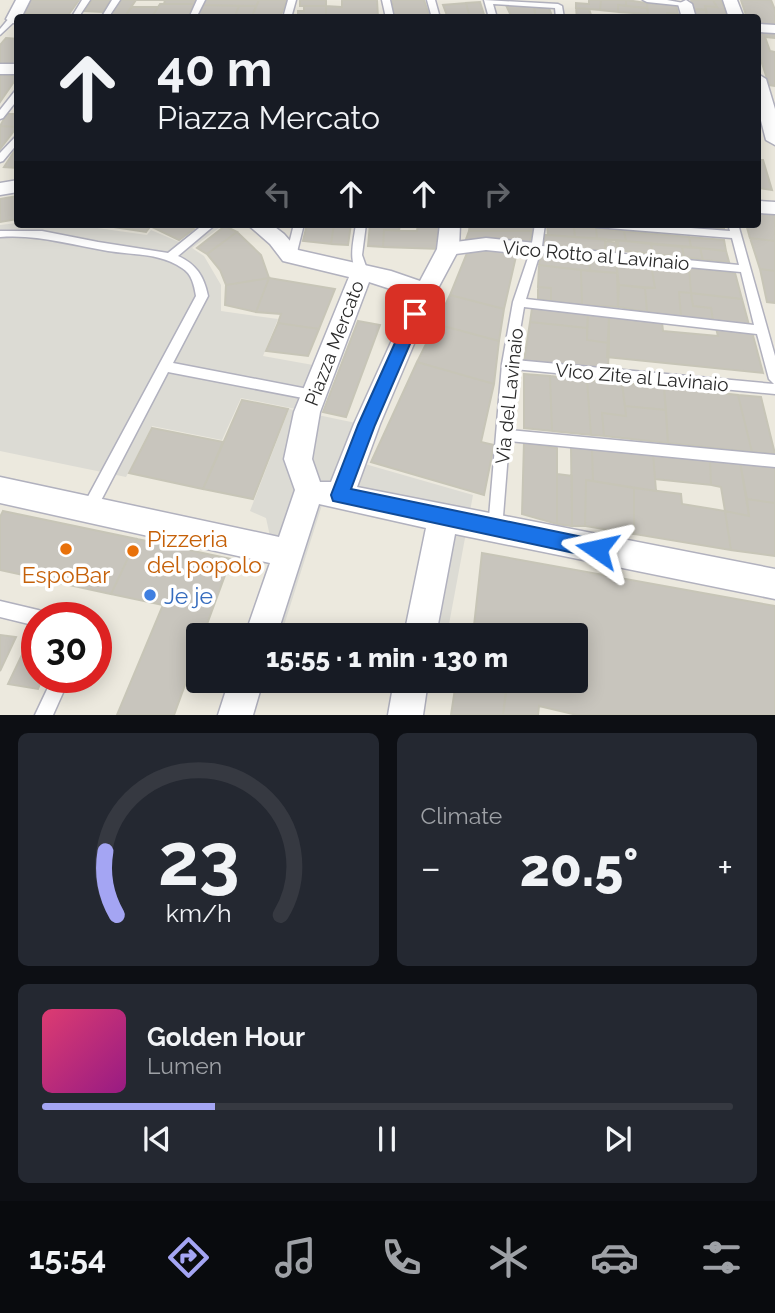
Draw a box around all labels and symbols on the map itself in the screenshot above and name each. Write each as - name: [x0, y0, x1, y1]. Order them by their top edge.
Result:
- street label: Vico Rotto al Lavinaio: [502, 236, 690, 274]
- street label: Piazza Mercato: [300, 277, 368, 409]
- pin: [385, 284, 445, 344]
- street label: Via del Lavinaio: [491, 327, 527, 465]
- street label: Vico Zite al Lavinaio: [554, 358, 730, 396]
- position arrow: [560, 512, 634, 586]
- place label: Pizzeria del popolo: [147, 525, 262, 578]
- marker: EspoBar: [58, 541, 74, 557]
- marker: Pizzeria del popolo: [125, 543, 141, 559]
- place label: EspoBar: [22, 561, 110, 588]
- place label: Je je: [164, 582, 213, 609]
- marker: Je je: [142, 587, 158, 603]
- speed limit sign: 30: [21, 602, 112, 693]

